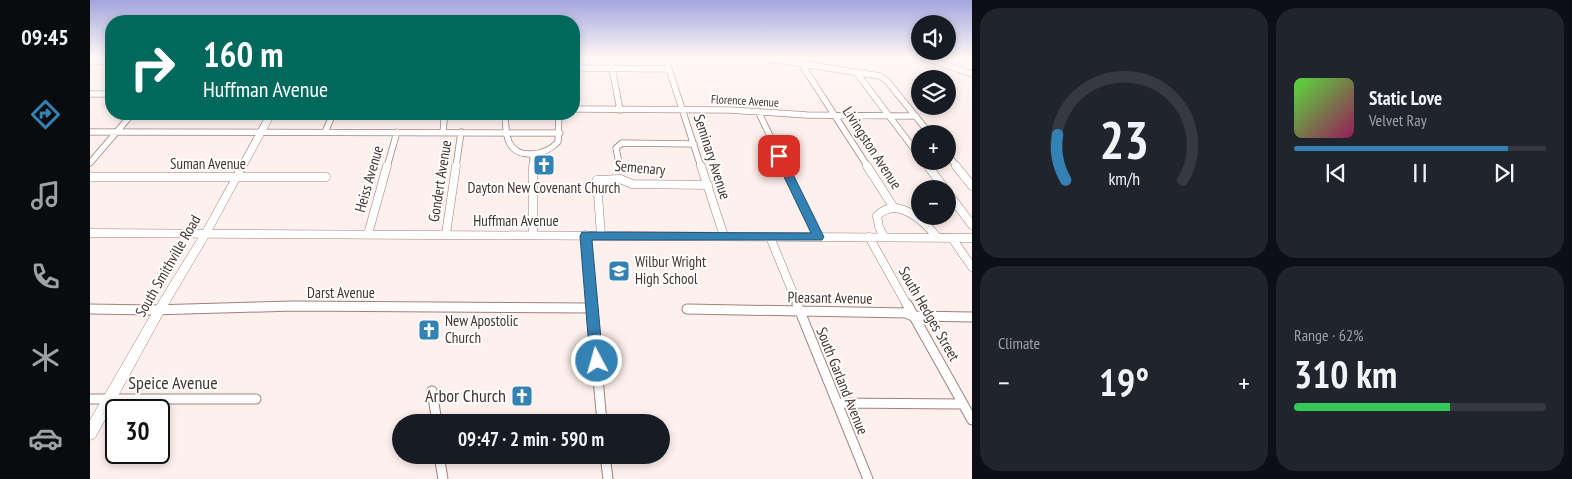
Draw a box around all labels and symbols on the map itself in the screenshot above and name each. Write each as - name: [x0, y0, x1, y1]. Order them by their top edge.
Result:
- street label: Florence Avenue: [711, 91, 779, 110]
- street label: Livingston Avenue: [839, 103, 906, 193]
- street label: Seminary Avenue: [690, 112, 735, 202]
- pin: [758, 135, 800, 177]
- street label: Gondert Avenue: [424, 139, 455, 223]
- street label: Heiss Avenue: [350, 143, 387, 214]
- church icon: Dayton New Covenant Church: [532, 153, 556, 177]
- street label: Suman Avenue: [170, 154, 246, 173]
- street label: Semenary: [614, 156, 667, 179]
- place label: Dayton New Covenant Church: [468, 178, 620, 197]
- street label: South Smithville Road: [131, 211, 204, 320]
- street label: Huffman Avenue: [473, 211, 559, 230]
- place label: Wilbur Wright High School: [635, 252, 706, 288]
- school or university icon: Wilbur Wright High School: [607, 259, 631, 283]
- street label: South Hedges Street: [895, 263, 964, 364]
- street label: Darst Avenue: [307, 283, 375, 302]
- street label: Pleasant Avenue: [787, 287, 873, 308]
- place label: New Apostolic Church: [445, 311, 519, 347]
- church icon: New Apostolic Church: [417, 318, 441, 342]
- street label: South Garland Avenue: [812, 324, 873, 437]
- position arrow: [570, 334, 622, 386]
- street label: Speice Avenue: [128, 371, 218, 394]
- place label: Arbor Church: [425, 384, 506, 407]
- church icon: Arbor Church: [510, 384, 534, 408]
- speed limit sign: 30: [105, 399, 170, 464]

